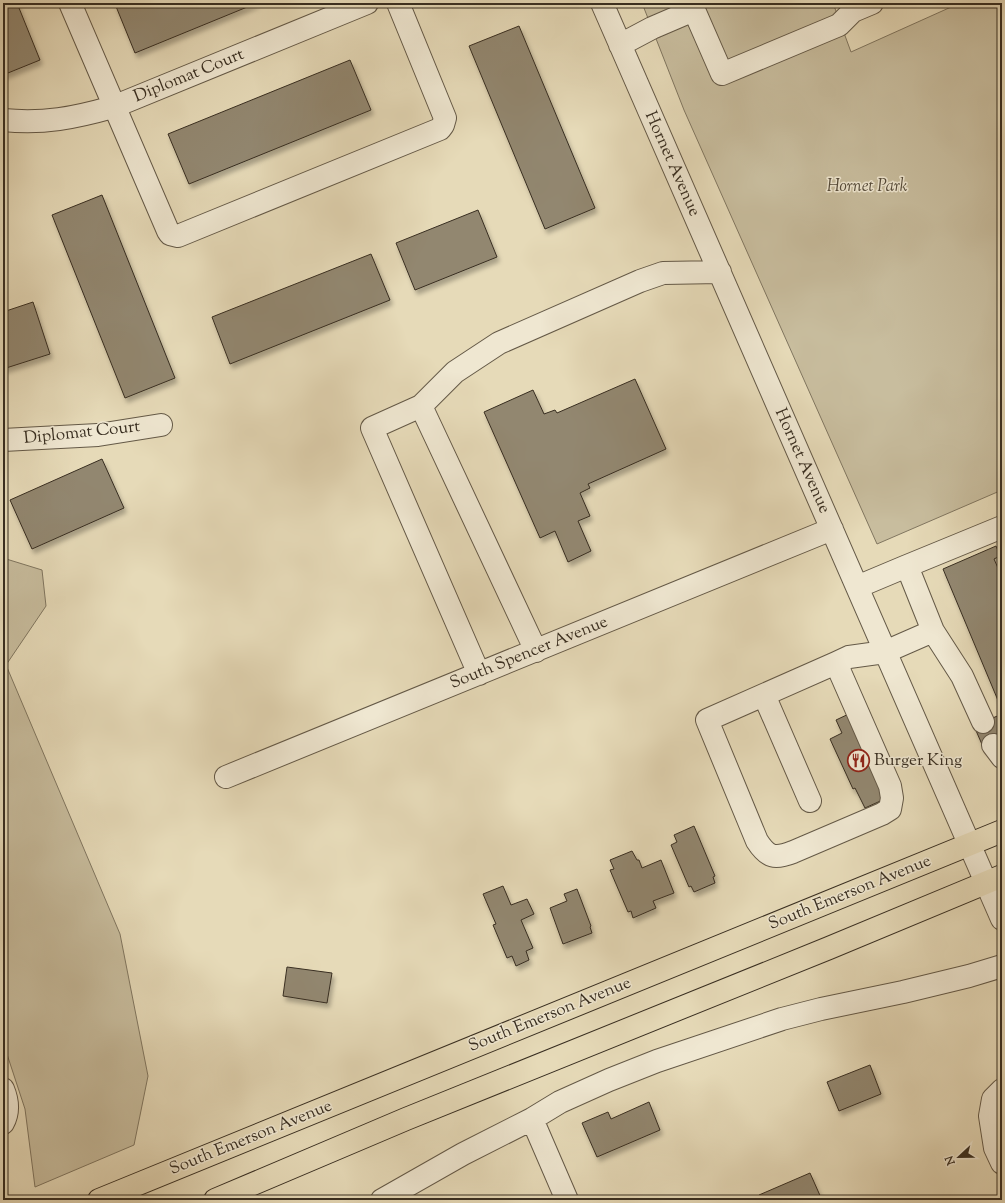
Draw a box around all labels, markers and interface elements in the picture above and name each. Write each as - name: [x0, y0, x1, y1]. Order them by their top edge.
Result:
- street label: Diplomat Court: [130, 43, 248, 109]
- street label: Hornet Avenue: [638, 107, 706, 221]
- park label: Hornet Park: [827, 175, 908, 199]
- street label: Hornet Avenue: [768, 404, 836, 518]
- street label: Diplomat Court: [23, 415, 142, 451]
- street label: South Spencer Avenue: [446, 610, 612, 696]
- restaurant icon: Burger King: [845, 748, 871, 774]
- place label: Burger King: [874, 749, 962, 773]
- street label: South Emerson Avenue: [765, 849, 935, 937]
- street label: South Emerson Avenue: [465, 971, 635, 1059]
- street label: South Emerson Avenue: [166, 1094, 336, 1182]
- north arrow: [939, 1137, 979, 1177]
- text: N: [942, 1153, 960, 1168]

